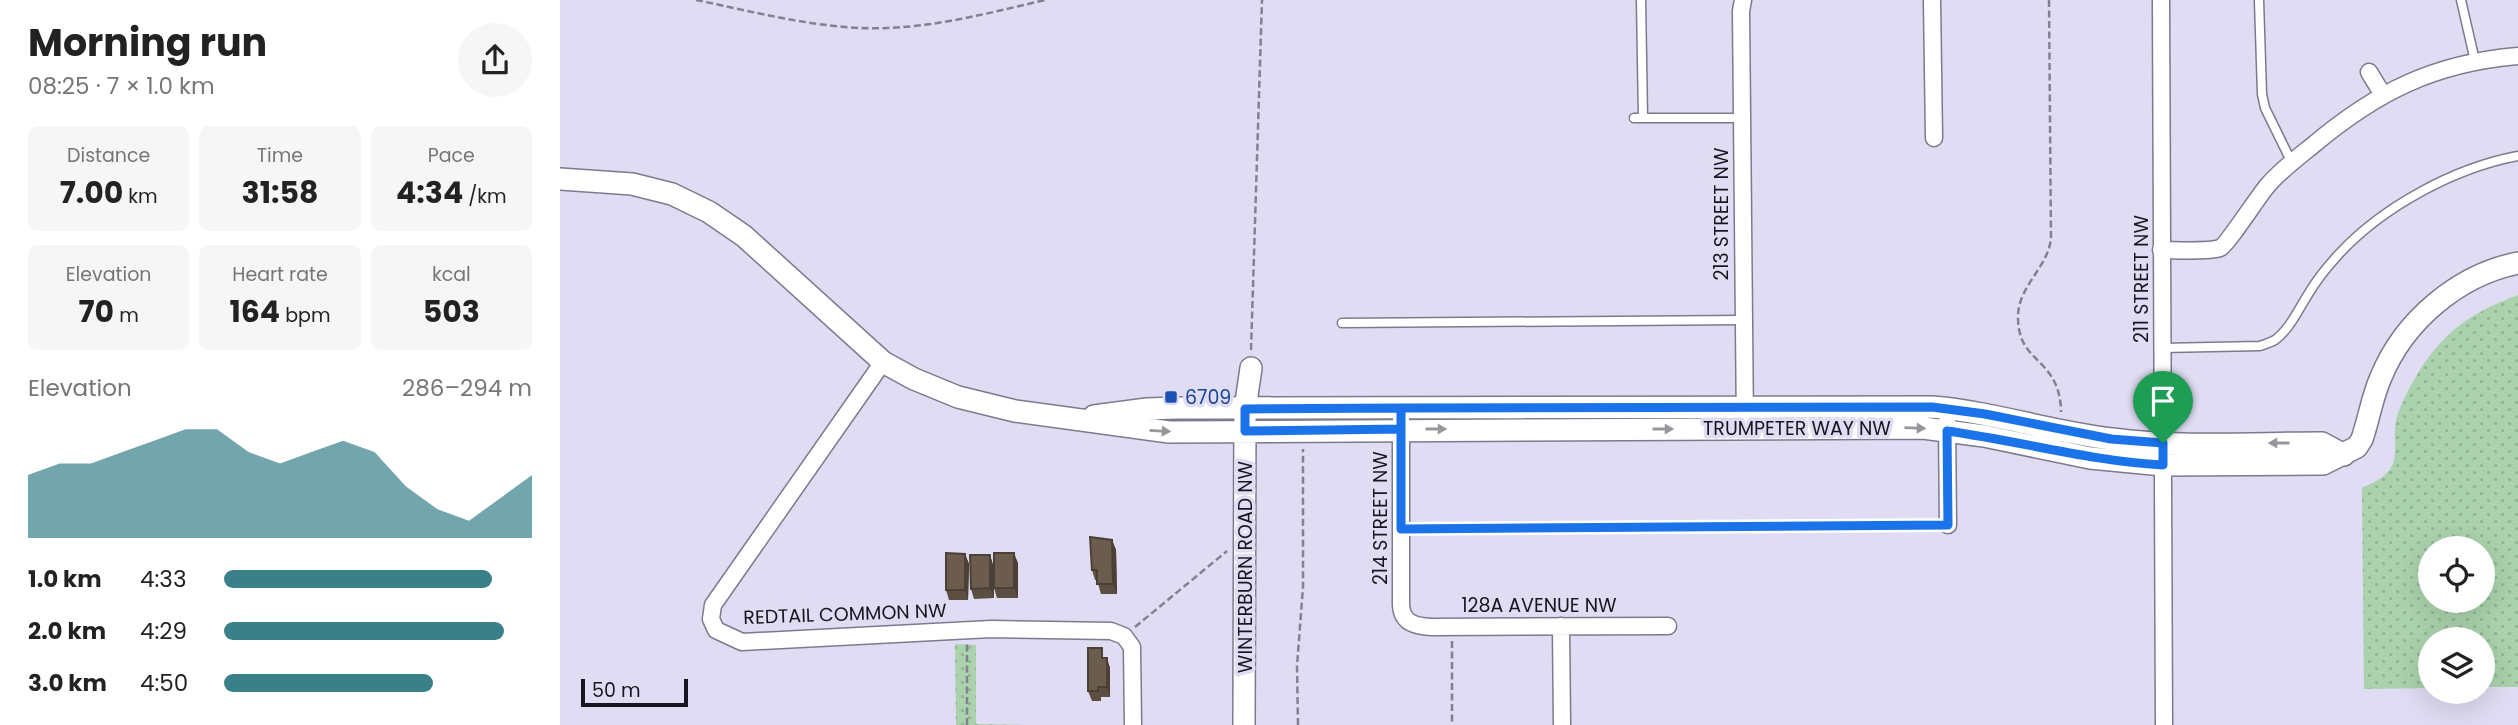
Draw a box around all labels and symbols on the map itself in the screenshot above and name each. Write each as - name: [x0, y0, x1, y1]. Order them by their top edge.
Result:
- street label: 213 STREET NW: [1708, 147, 1735, 281]
- street label: 211 STREET NW: [2128, 215, 2155, 343]
- pin: [2133, 371, 2193, 443]
- place label: 6709: [1185, 384, 1231, 411]
- marker: 6709: [1163, 389, 1179, 405]
- street label: TRUMPETER WAY NW: [1703, 415, 1891, 442]
- one-way arrow: [1425, 423, 1447, 435]
- one-way arrow: [1652, 423, 1674, 435]
- one-way arrow: [1904, 423, 1926, 434]
- one-way arrow: [1149, 426, 1171, 437]
- one-way arrow: [2268, 437, 2290, 449]
- street label: 214 STREET NW: [1367, 451, 1394, 585]
- street label: WINTERBURN ROAD NW: [1232, 460, 1259, 673]
- street label: 128A AVENUE NW: [1461, 592, 1617, 619]
- street label: REDTAIL COMMON NW: [743, 597, 948, 631]
- scale bar: [581, 676, 688, 708]

